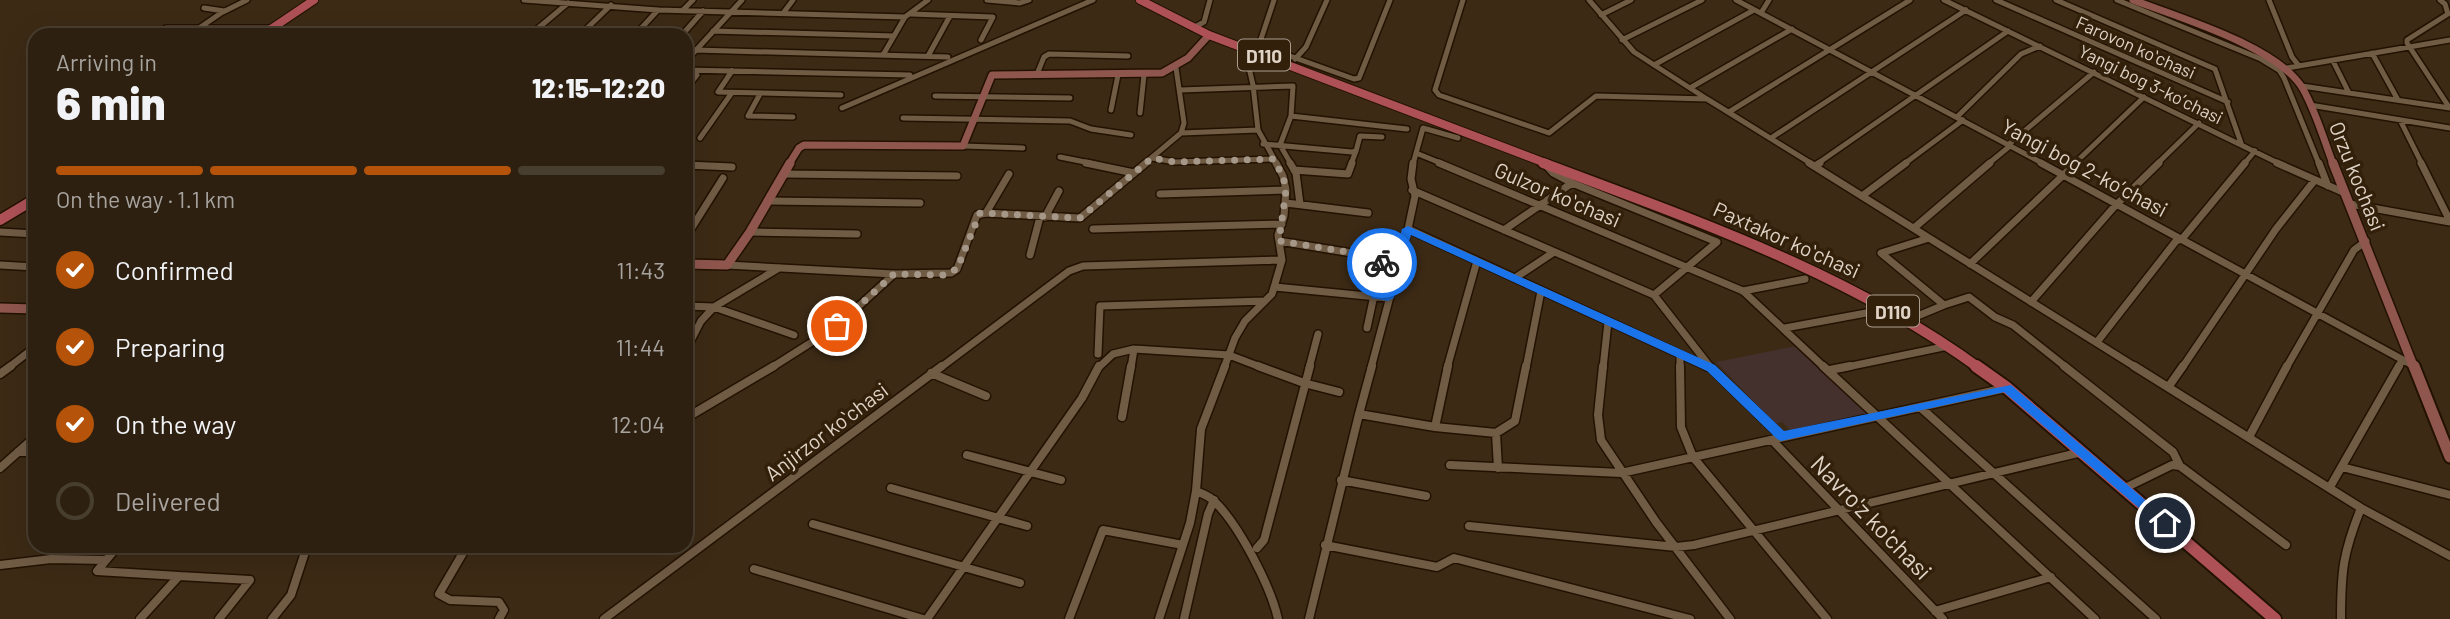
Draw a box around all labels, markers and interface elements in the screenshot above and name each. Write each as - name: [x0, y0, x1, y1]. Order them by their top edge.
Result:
- street label: Farovon koʻchasi: [2073, 11, 2199, 83]
- road number: D110: [1238, 40, 1290, 70]
- street label: Yangi bog 3-koʼchasi: [2075, 40, 2227, 128]
- text: Arriving in: [56, 48, 157, 76]
- text: 12:15–12:20: [532, 72, 665, 103]
- text: 6 min: [56, 74, 166, 129]
- street label: Yangi bog 2-koʼchasi: [1998, 113, 2172, 221]
- street label: Orzu kochasi: [2325, 118, 2391, 234]
- street label: Gulzor koʻchasi: [1491, 156, 1625, 232]
- text: On the way · 1.1 km: [56, 185, 235, 213]
- street label: Paxtakor koʻchasi: [1710, 195, 1864, 283]
- courier: [1347, 228, 1417, 298]
- icon: bike: [1363, 244, 1401, 282]
- icon: check: [56, 251, 94, 289]
- text: Confirmed: [115, 254, 234, 285]
- text: 11:43: [617, 256, 665, 284]
- pin: [807, 296, 867, 356]
- road number: D110: [1867, 296, 1919, 326]
- icon: bag: [818, 307, 856, 345]
- icon: check: [56, 328, 94, 366]
- text: Preparing: [115, 331, 225, 362]
- text: 11:44: [616, 333, 665, 361]
- street label: Anjirzor koʻchasi: [759, 377, 893, 485]
- icon: check: [56, 405, 94, 443]
- text: On the way: [115, 408, 236, 439]
- text: 12:04: [611, 410, 665, 438]
- street label: Navro'z ko'chasi: [1805, 449, 1939, 585]
- text: Delivered: [115, 485, 221, 516]
- pin: [2135, 493, 2195, 553]
- icon: home: [2146, 504, 2184, 542]

